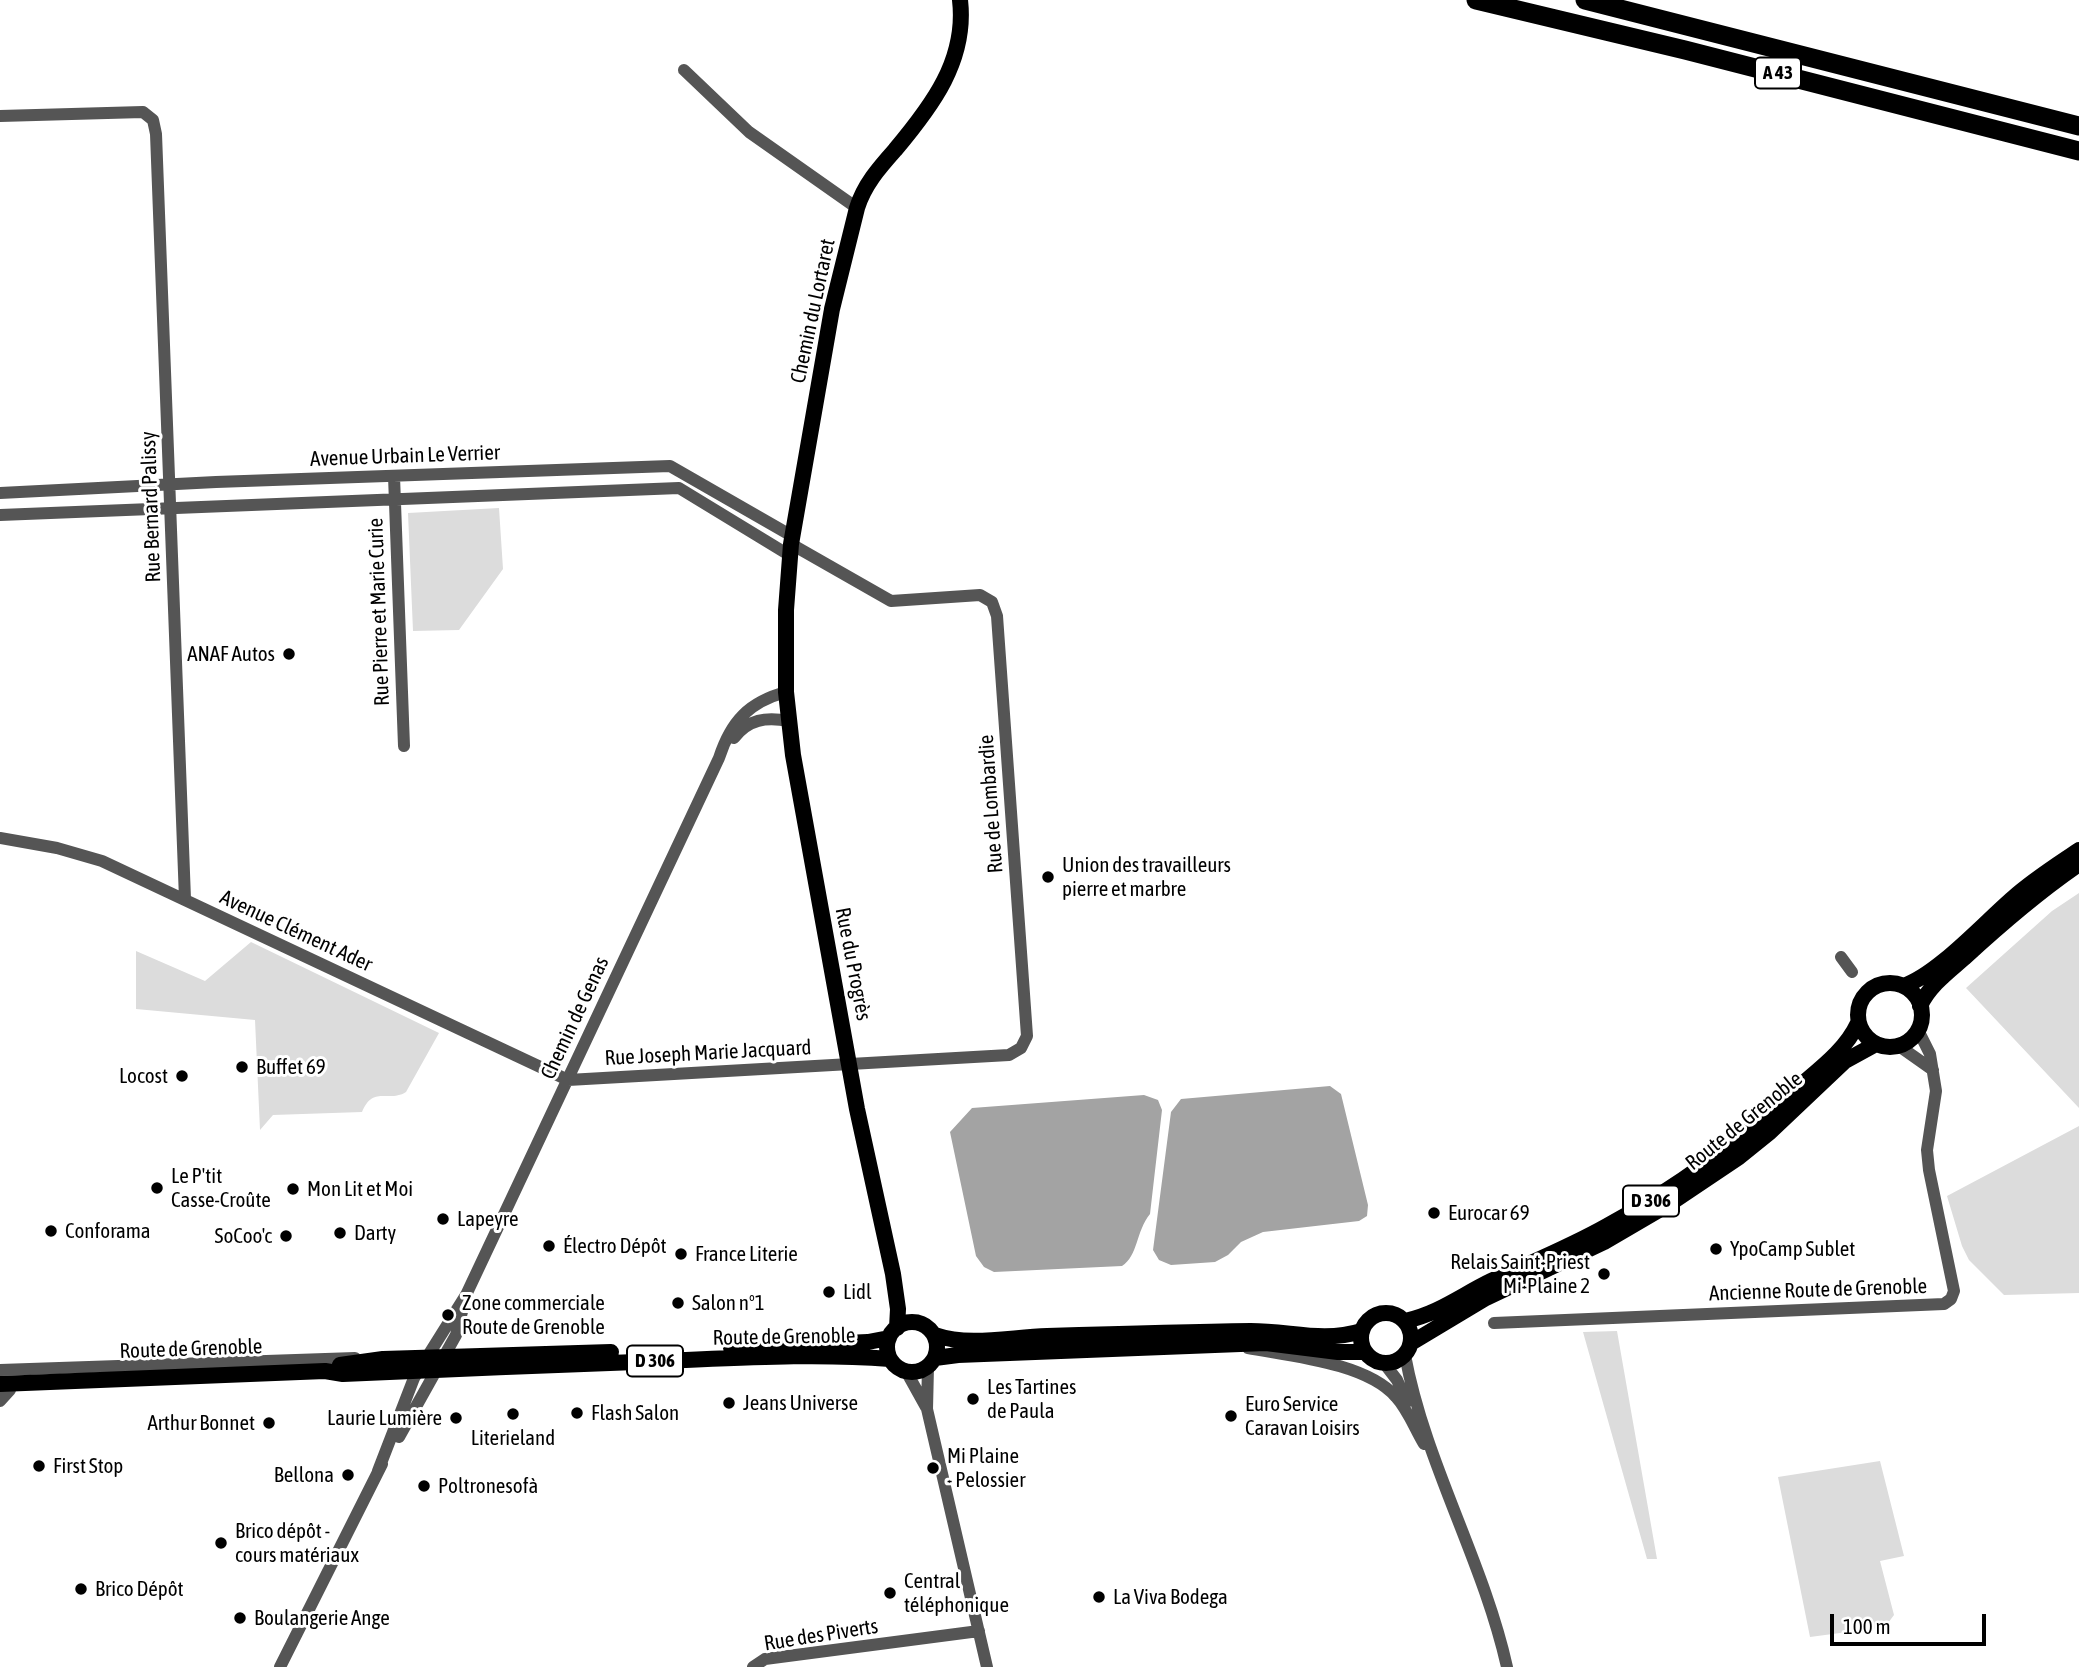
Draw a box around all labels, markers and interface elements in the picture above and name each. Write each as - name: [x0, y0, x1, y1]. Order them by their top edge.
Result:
- road number: A 43: [1755, 58, 1801, 88]
- street label: Chemin du Lortaret: [785, 237, 841, 385]
- street label: Rue Bernard Palissy: [136, 431, 166, 583]
- street label: Avenue Urbain Le Verrier: [310, 440, 500, 472]
- street label: Rue Pierre et Marie Curie: [363, 518, 395, 706]
- place label: ANAF Autos: [187, 641, 275, 667]
- marker: ANAF Autos: [281, 646, 297, 662]
- street label: Rue de Lombardie: [974, 734, 1008, 874]
- place label: Union des travailleurs pierre et marbre: [1062, 852, 1231, 902]
- marker: Union des travailleurs pierre et marbre: [1040, 869, 1056, 885]
- street label: Avenue Clément Ader: [216, 885, 376, 977]
- street label: Rue du Progrès: [830, 905, 876, 1023]
- street label: Chemin de Genas: [536, 953, 614, 1083]
- street label: Rue Joseph Marie Jacquard: [604, 1035, 812, 1071]
- place label: Buffet 69: [256, 1054, 326, 1080]
- marker: Buffet 69: [234, 1059, 250, 1075]
- place label: Locost: [119, 1063, 168, 1089]
- street label: Route de Grenoble: [1681, 1066, 1807, 1176]
- marker: Locost: [174, 1068, 190, 1084]
- place label: Le P'tit Casse-Croûte: [171, 1163, 271, 1213]
- place label: Mon Lit et Moi: [307, 1176, 413, 1202]
- marker: Le P'tit Casse-Croûte: [149, 1180, 165, 1196]
- marker: Mon Lit et Moi: [285, 1181, 301, 1197]
- road number: D 306: [1623, 1186, 1679, 1217]
- place label: Eurocar 69: [1448, 1200, 1530, 1226]
- marker: Eurocar 69: [1426, 1205, 1442, 1221]
- place label: Lapeyre: [457, 1206, 519, 1232]
- marker: Lapeyre: [435, 1211, 451, 1227]
- place label: Conforama: [65, 1218, 151, 1244]
- place label: Darty: [354, 1220, 396, 1246]
- marker: Conforama: [43, 1223, 59, 1239]
- place label: SoCoo'c: [215, 1223, 272, 1249]
- marker: Darty: [332, 1225, 348, 1241]
- marker: SoCoo'c: [278, 1228, 294, 1244]
- place label: Électro Dépôt: [563, 1233, 667, 1259]
- place label: YpoCamp Sublet: [1730, 1236, 1855, 1262]
- marker: Électro Dépôt: [541, 1238, 557, 1254]
- place label: France Literie: [695, 1241, 798, 1267]
- marker: YpoCamp Sublet: [1708, 1241, 1724, 1257]
- marker: France Literie: [673, 1246, 689, 1262]
- place label: Relais Saint-Priest Mi-Plaine 2: [1450, 1249, 1590, 1299]
- marker: Relais Saint-Priest Mi-Plaine 2: [1596, 1266, 1612, 1282]
- street label: Ancienne Route de Grenoble: [1708, 1274, 1928, 1306]
- place label: Lidl: [843, 1279, 871, 1305]
- marker: Lidl: [821, 1284, 837, 1300]
- place label: Zone commerciale Route de Grenoble: [462, 1290, 605, 1340]
- place label: Salon n°1: [692, 1290, 765, 1316]
- marker: Salon n°1: [670, 1295, 686, 1311]
- marker: Zone commerciale Route de Grenoble: [440, 1307, 456, 1323]
- street label: Route de Grenoble: [712, 1323, 856, 1351]
- street label: Route de Grenoble: [119, 1334, 263, 1364]
- road number: D 306: [627, 1345, 683, 1376]
- place label: Les Tartines de Paula: [987, 1374, 1076, 1424]
- place label: Jeans Universe: [743, 1390, 858, 1416]
- marker: Les Tartines de Paula: [965, 1391, 981, 1407]
- place label: Euro Service Caravan Loisirs: [1245, 1391, 1360, 1441]
- marker: Jeans Universe: [721, 1395, 737, 1411]
- place label: Flash Salon: [591, 1400, 679, 1426]
- place label: Laurie Lumière: [327, 1405, 442, 1431]
- marker: Flash Salon: [569, 1405, 585, 1421]
- marker: Literieland: [505, 1406, 521, 1422]
- marker: Euro Service Caravan Loisirs: [1223, 1408, 1239, 1424]
- place label: Arthur Bonnet: [148, 1410, 255, 1436]
- marker: Laurie Lumière: [448, 1410, 464, 1426]
- marker: Arthur Bonnet: [261, 1415, 277, 1431]
- place label: Literieland: [471, 1425, 555, 1451]
- place label: Mi Plaine - Pelossier: [947, 1443, 1025, 1493]
- place label: First Stop: [53, 1453, 123, 1479]
- marker: First Stop: [31, 1458, 47, 1474]
- marker: Mi Plaine - Pelossier: [925, 1460, 941, 1476]
- place label: Bellona: [274, 1462, 334, 1488]
- marker: Bellona: [340, 1467, 356, 1483]
- place label: Poltronesofà: [438, 1473, 538, 1499]
- marker: Poltronesofà: [416, 1478, 432, 1494]
- place label: Brico dépôt - cours matériaux: [235, 1518, 359, 1568]
- marker: Brico dépôt - cours matériaux: [213, 1535, 229, 1551]
- place label: Central téléphonique: [904, 1568, 1009, 1618]
- place label: Brico Dépôt: [95, 1576, 184, 1602]
- marker: Brico Dépôt: [73, 1581, 89, 1597]
- place label: La Viva Bodega: [1113, 1584, 1228, 1610]
- marker: Central téléphonique: [882, 1585, 898, 1601]
- marker: La Viva Bodega: [1091, 1589, 1107, 1605]
- scale bar: [1834, 1600, 1990, 1644]
- place label: Boulangerie Ange: [254, 1605, 390, 1631]
- marker: Boulangerie Ange: [232, 1610, 248, 1626]
- street label: Rue des Piverts: [762, 1614, 880, 1656]
- text: 100 m: [1843, 1614, 1891, 1638]

